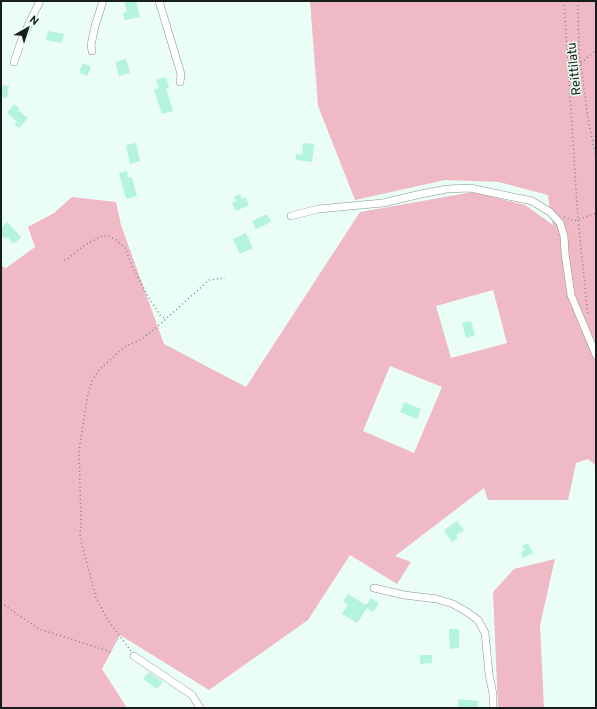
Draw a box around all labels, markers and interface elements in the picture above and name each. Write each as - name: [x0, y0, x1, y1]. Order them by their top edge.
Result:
- north arrow: [8, 8, 48, 48]
- text: N: [26, 13, 41, 29]
- street label: Reittilatu: [564, 41, 586, 96]

